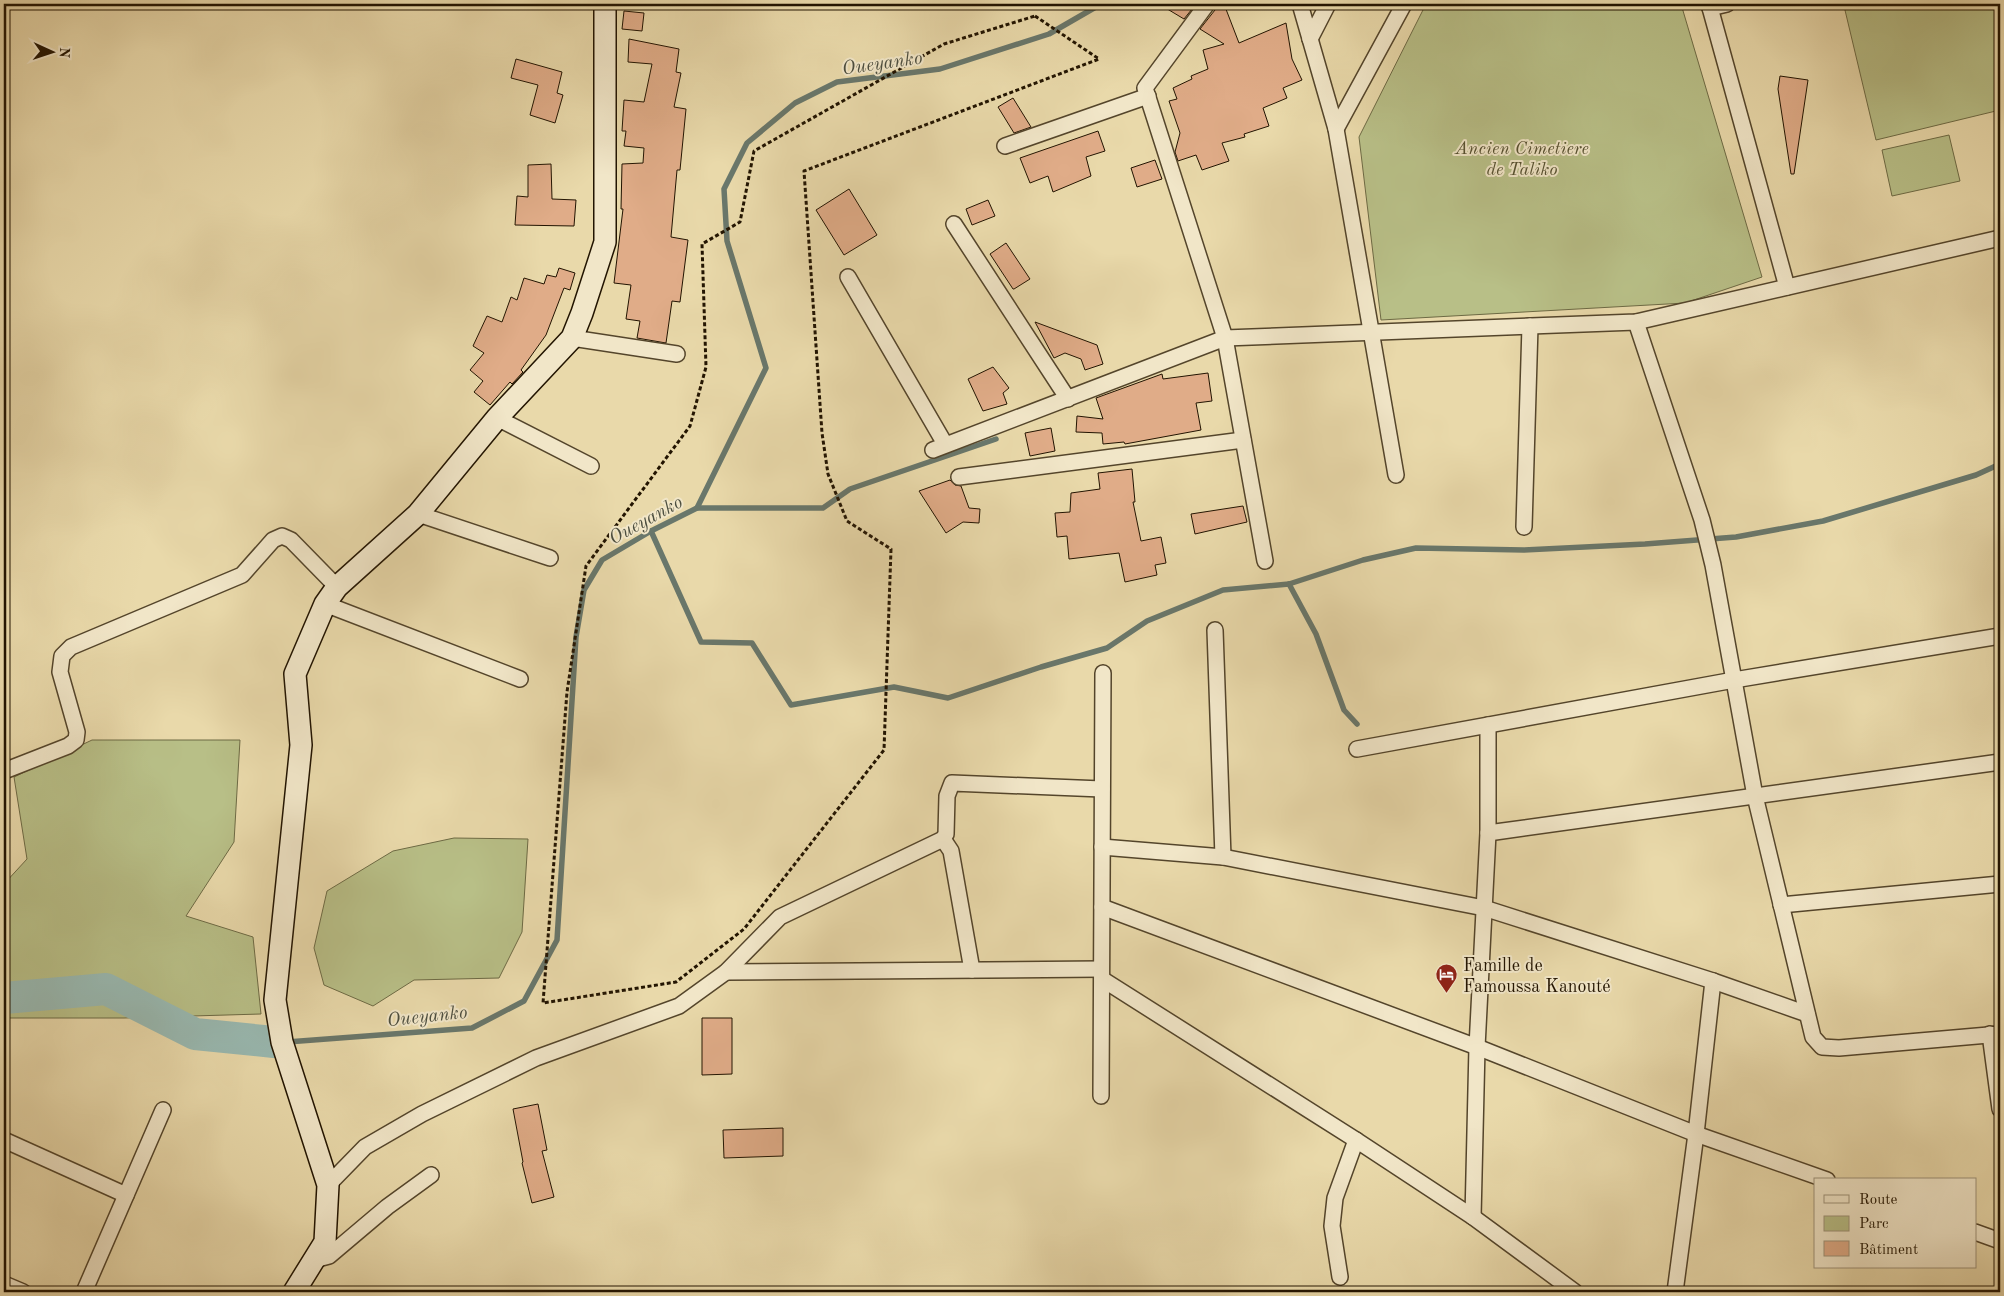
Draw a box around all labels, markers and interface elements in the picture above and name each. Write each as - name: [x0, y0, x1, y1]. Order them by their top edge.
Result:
- north arrow: [28, 28, 78, 78]
- text: N: [57, 47, 71, 59]
- water label: Oueyanko: [841, 49, 924, 80]
- park label: Ancien Cimetiere de Taliko: [1454, 140, 1589, 179]
- water label: Oueyanko: [606, 493, 686, 549]
- place label: Famille de Famoussa Kanouté: [1463, 957, 1611, 996]
- hotel icon: Famille de Famoussa Kanouté: [1435, 963, 1459, 994]
- water label: Oueyanko: [386, 1004, 469, 1031]
- legend: [1814, 1178, 1976, 1268]
- text: Route: [1859, 1193, 1897, 1208]
- text: Parc: [1859, 1217, 1889, 1232]
- text: Bâtiment: [1859, 1243, 1918, 1258]

